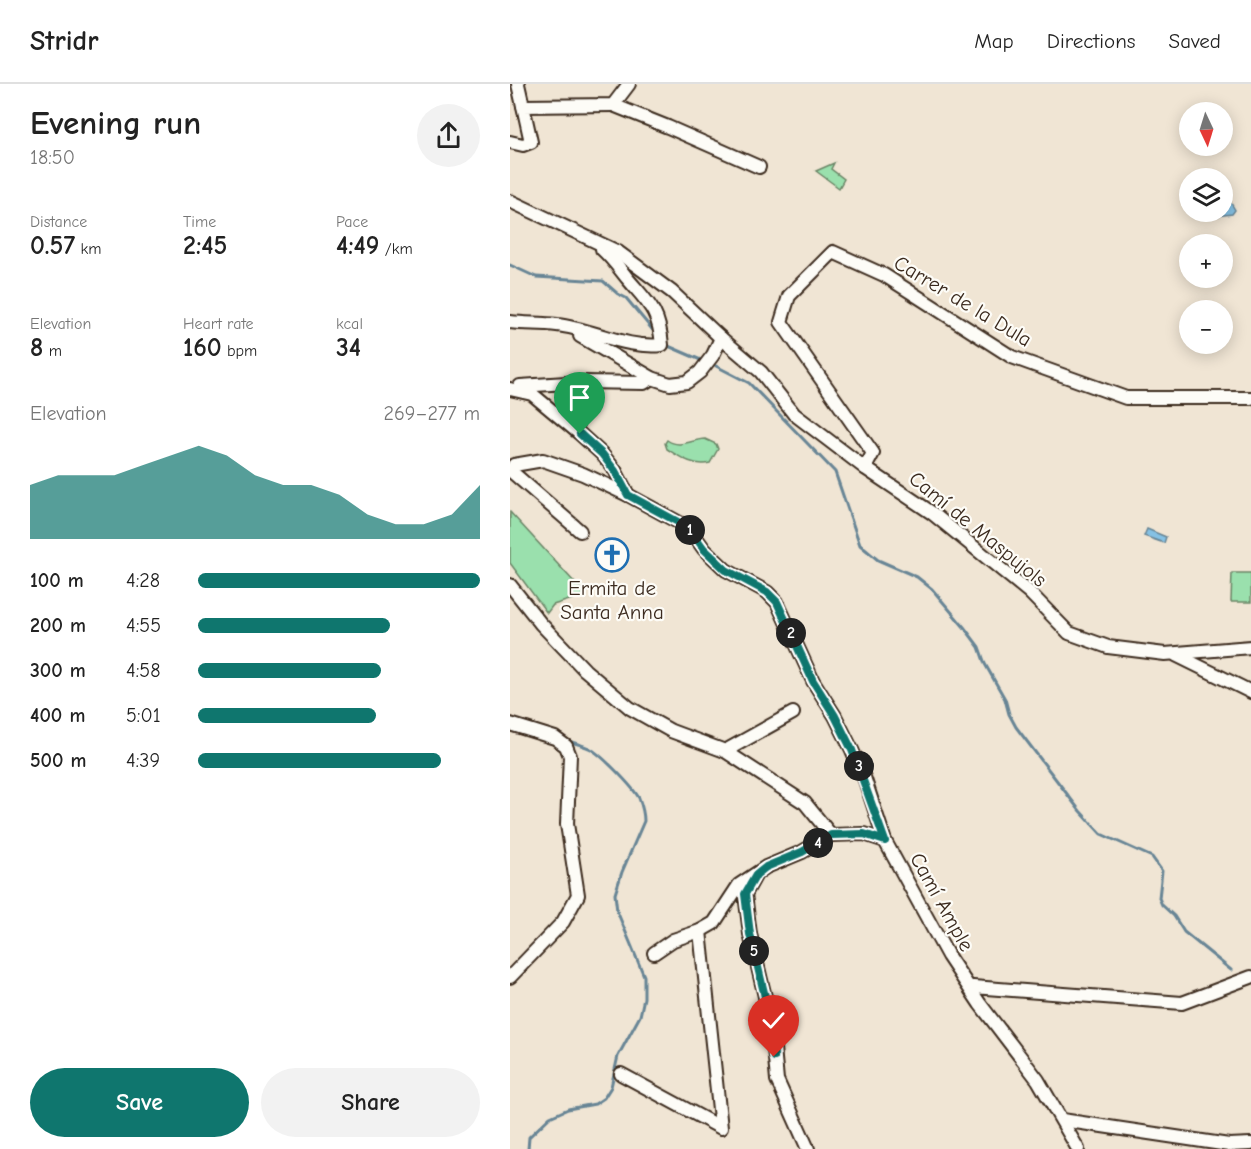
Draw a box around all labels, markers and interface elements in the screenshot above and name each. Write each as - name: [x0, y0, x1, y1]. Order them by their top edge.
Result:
- text: Stridr: [30, 25, 98, 57]
- text: Map: [974, 29, 1014, 53]
- text: Directions: [1047, 29, 1136, 53]
- text: Saved: [1169, 29, 1221, 53]
- north arrow: [1179, 102, 1233, 156]
- map controls: [1179, 102, 1233, 354]
- text: Evening run: [30, 104, 201, 142]
- button: share: [417, 104, 480, 167]
- text: 18:50: [30, 146, 75, 169]
- button: layers: [1179, 168, 1233, 222]
- text: Distance: [30, 213, 87, 231]
- text: Time: [183, 213, 216, 231]
- text: Pace: [336, 213, 368, 231]
- text: 0.57: [30, 231, 75, 261]
- text: 2:45: [183, 231, 227, 261]
- text: 4:49: [336, 231, 379, 261]
- button: +: [1179, 234, 1233, 288]
- text: km: [75, 240, 101, 258]
- text: /km: [379, 240, 413, 258]
- street label: Carrer de la Dula: [890, 250, 1036, 352]
- button: −: [1179, 300, 1233, 354]
- text: Elevation: [30, 315, 91, 333]
- text: Heart rate: [183, 315, 254, 333]
- text: kcal: [336, 315, 363, 333]
- text: 8: [30, 333, 43, 363]
- text: 160: [183, 333, 222, 363]
- text: 34: [336, 333, 361, 363]
- text: m: [43, 342, 62, 360]
- text: bpm: [222, 342, 257, 360]
- pin: [554, 372, 605, 434]
- icon: arrive: [563, 381, 596, 414]
- text: Elevation: [30, 402, 107, 425]
- text: 269–277 m: [384, 402, 480, 425]
- street label: Camí de Maspujols: [904, 466, 1052, 592]
- pin: 1: [675, 515, 705, 545]
- text: 1: [687, 521, 693, 539]
- church icon: Ermita de Santa Anna: [594, 537, 630, 573]
- text: 100 m: [30, 569, 84, 592]
- text: 4:28: [126, 569, 160, 592]
- place label: Ermita de Santa Anna: [560, 576, 664, 624]
- text: 200 m: [30, 614, 86, 637]
- text: 4:55: [126, 614, 161, 637]
- pin: 2: [776, 618, 806, 648]
- text: 2: [787, 624, 795, 642]
- text: 300 m: [30, 659, 86, 682]
- text: 4:58: [126, 659, 160, 682]
- text: 400 m: [30, 704, 85, 727]
- text: 5:01: [126, 704, 161, 727]
- text: 500 m: [30, 749, 87, 772]
- text: 4:39: [126, 749, 160, 772]
- pin: 3: [844, 751, 874, 781]
- text: 3: [855, 757, 863, 775]
- pin: 4: [803, 828, 833, 858]
- text: 4: [814, 834, 822, 852]
- street label: Camí Ample: [905, 849, 979, 955]
- pin: 5: [739, 936, 769, 966]
- text: 5: [750, 942, 758, 960]
- pin: [748, 995, 799, 1057]
- icon: check: [757, 1004, 790, 1037]
- button: Save: [30, 1068, 249, 1137]
- button: Share: [261, 1068, 480, 1137]

